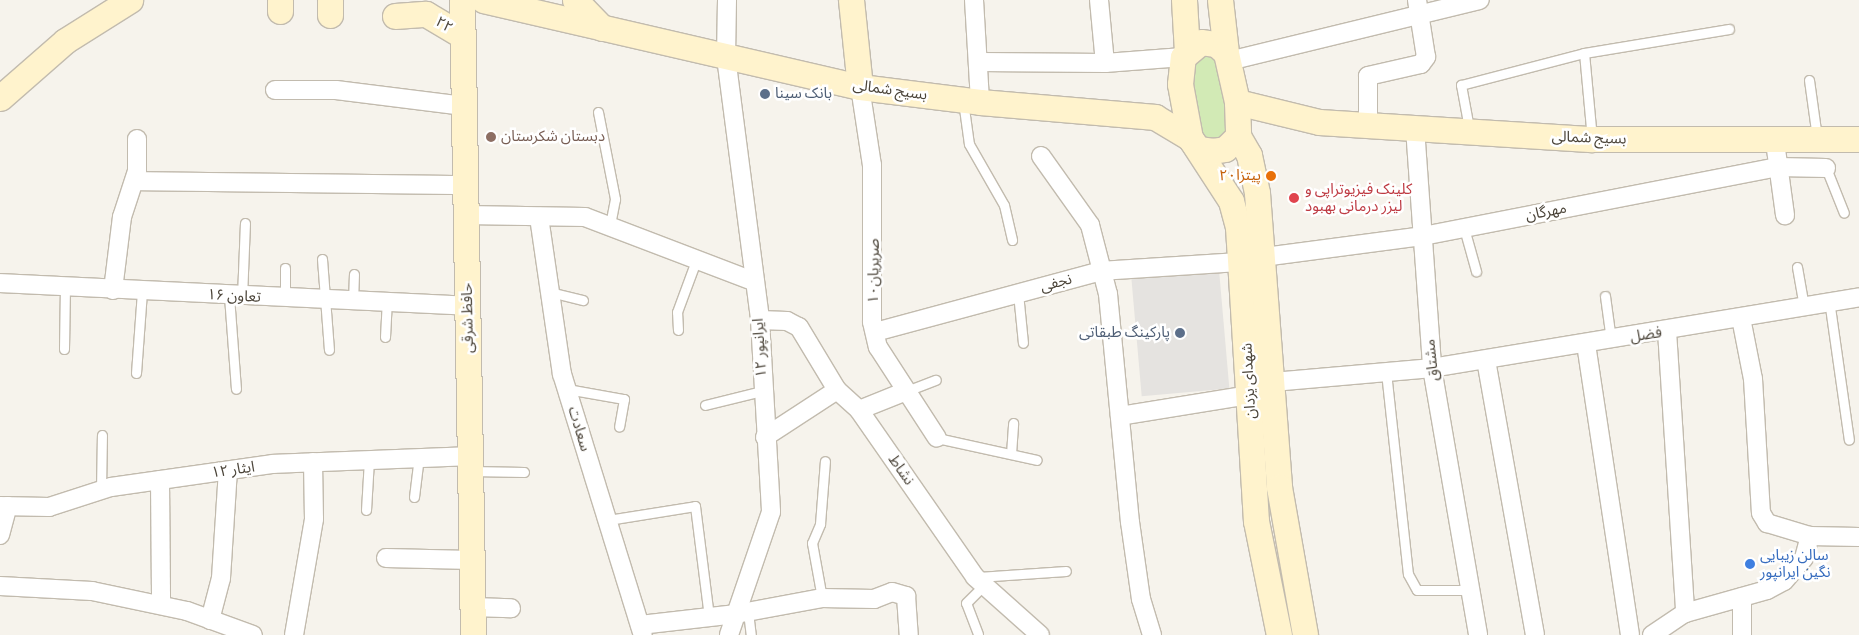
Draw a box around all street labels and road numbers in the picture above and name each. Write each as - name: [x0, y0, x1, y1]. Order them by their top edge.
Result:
- street label: ۲۲: [432, 13, 456, 37]
- street label: بسیج شمالی: [852, 76, 928, 104]
- street label: بسیج شمالی: [1551, 128, 1627, 148]
- street label: مهرگان: [1524, 199, 1568, 225]
- street label: صریریان۱۰: [864, 238, 884, 304]
- street label: نجفی: [1038, 270, 1074, 296]
- street label: حافظ شرقی: [458, 283, 478, 353]
- street label: تعاون ۱۶: [207, 286, 261, 306]
- street label: ایرانپور ۱۲: [749, 318, 771, 378]
- street label: فضل: [1629, 324, 1663, 346]
- street label: مشتاق: [1421, 338, 1443, 382]
- street label: شهدای یزدان: [1238, 342, 1260, 420]
- street label: سعادت: [564, 404, 594, 454]
- street label: نشاط: [884, 451, 918, 489]
- street label: ایثار ۱۲: [210, 458, 256, 482]

